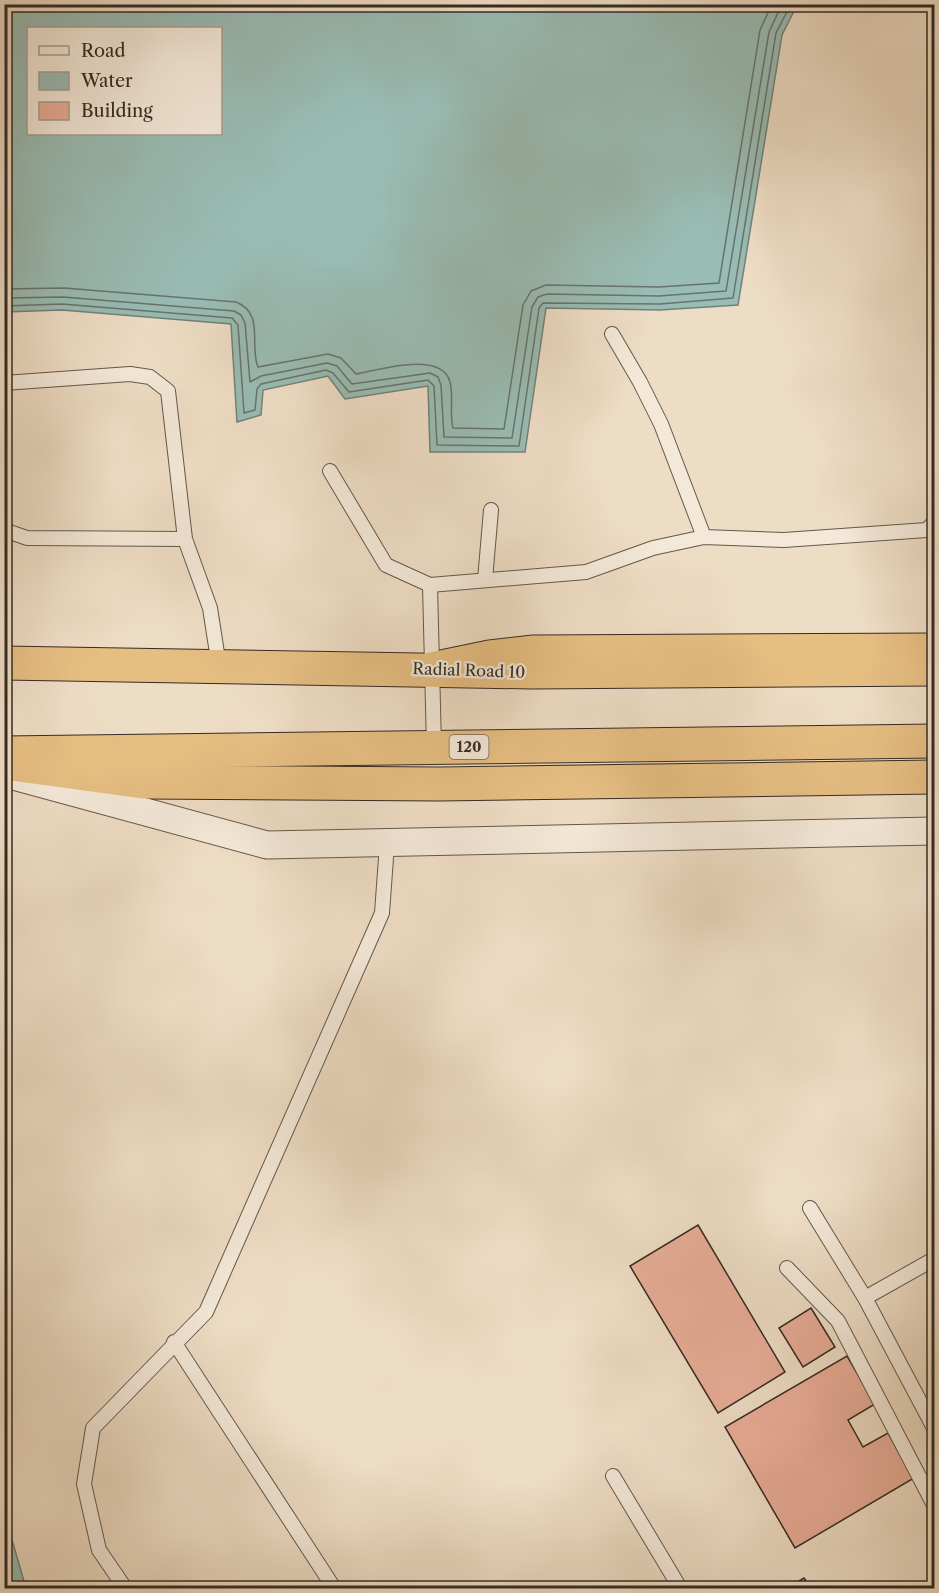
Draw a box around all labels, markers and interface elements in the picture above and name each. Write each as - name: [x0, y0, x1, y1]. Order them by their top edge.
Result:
- legend: [27, 27, 222, 135]
- text: Road: [81, 40, 126, 62]
- text: Water: [80, 70, 133, 92]
- text: Building: [81, 100, 153, 122]
- street label: Radial Road 10: [412, 658, 526, 682]
- road number: 120: [450, 735, 488, 759]

